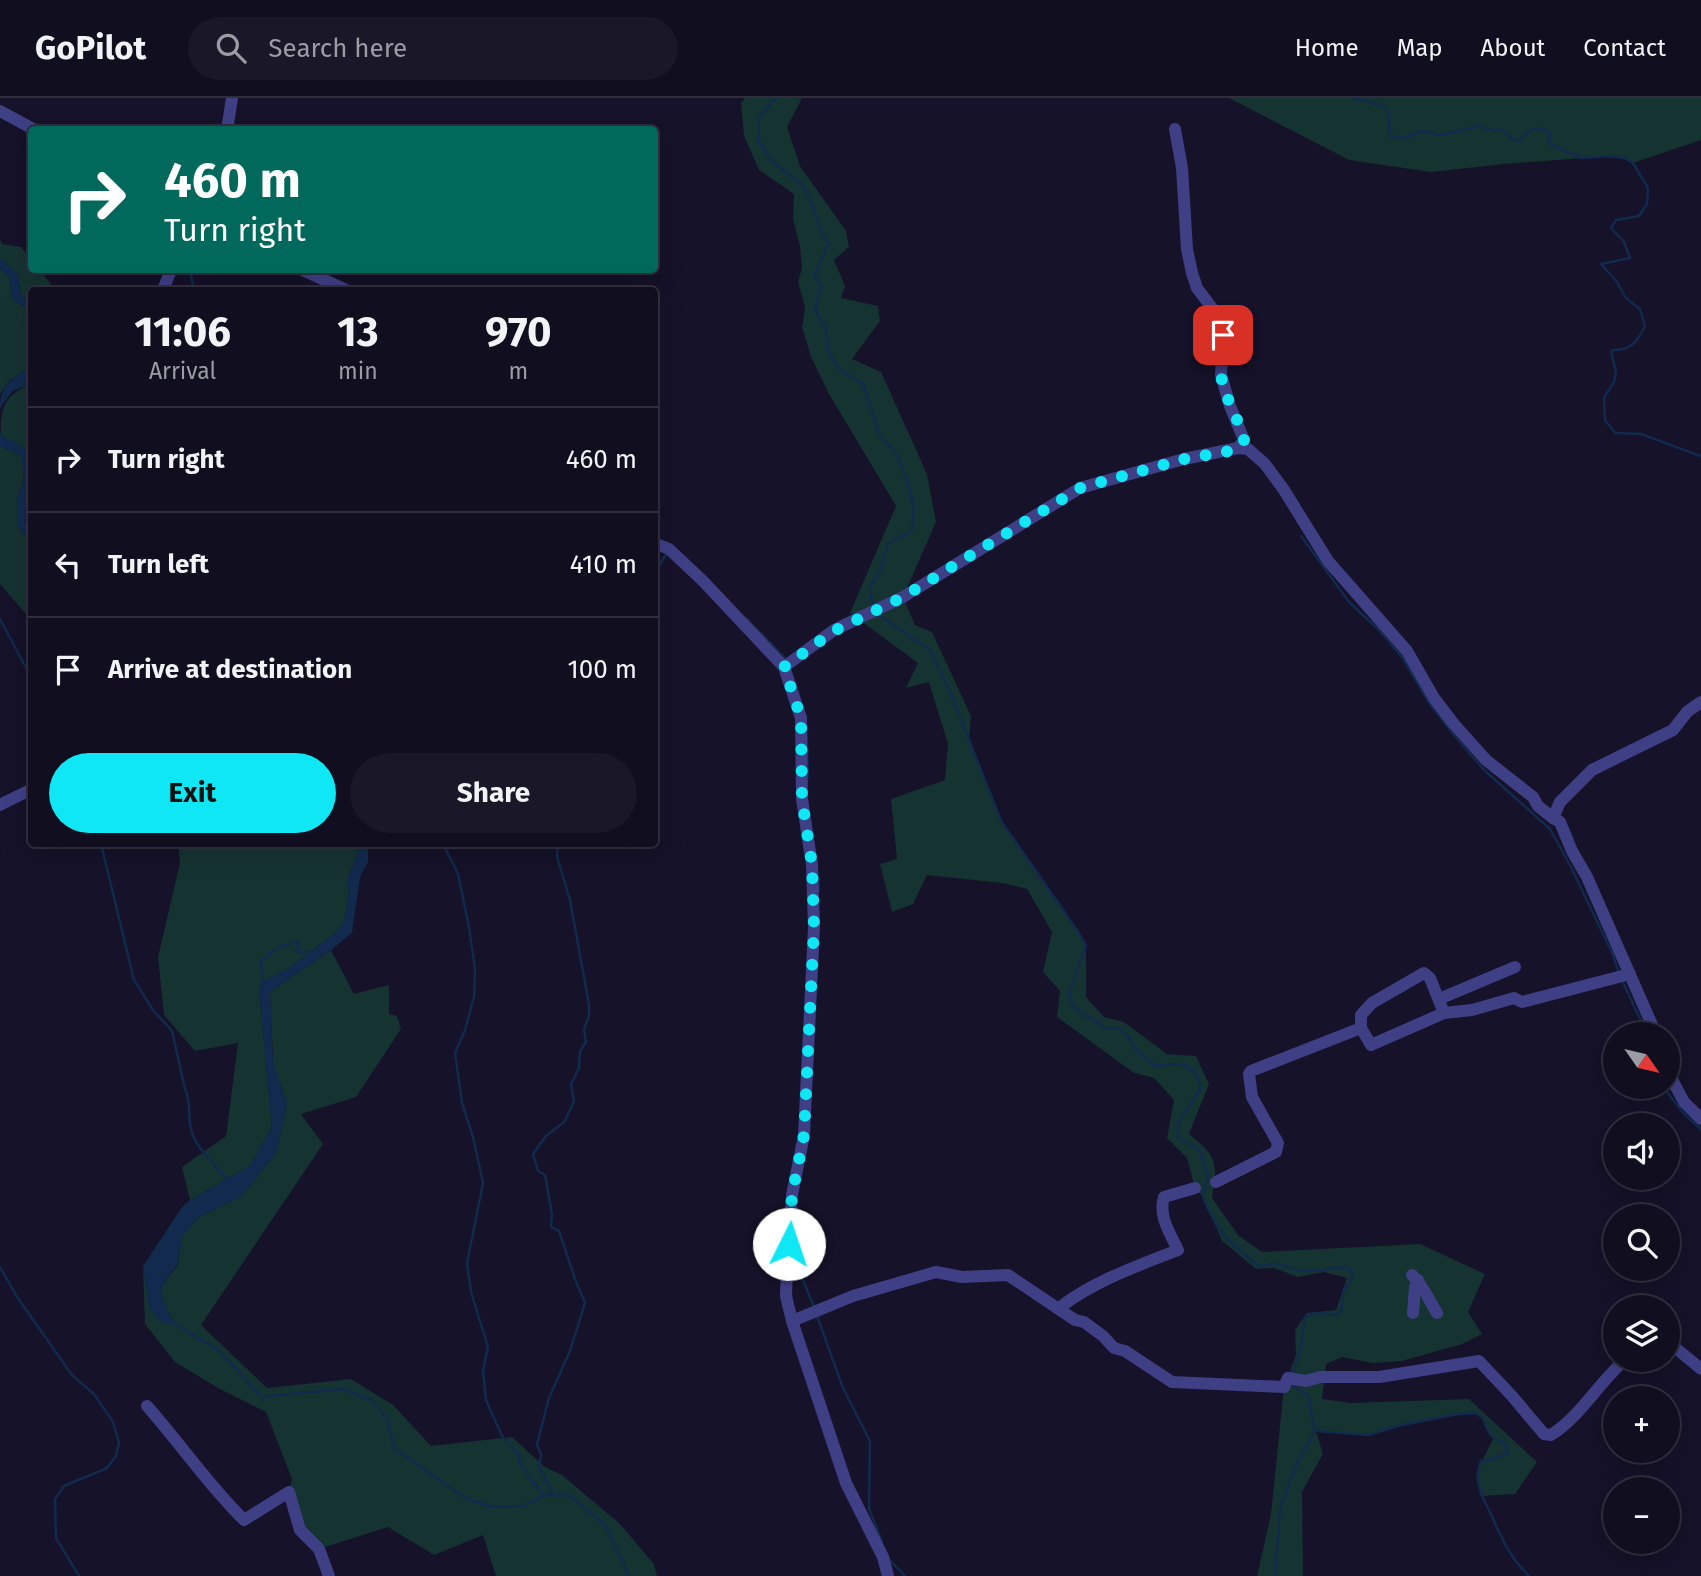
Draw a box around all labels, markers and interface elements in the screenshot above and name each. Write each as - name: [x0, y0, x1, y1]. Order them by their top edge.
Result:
- search box: [188, 17, 678, 80]
- text: GoPilot: [35, 28, 146, 68]
- icon: search: [212, 29, 250, 67]
- text: Search here: [268, 33, 407, 64]
- text: Home: [1295, 34, 1359, 62]
- text: Map: [1397, 34, 1443, 62]
- text: About: [1481, 34, 1545, 62]
- text: Contact: [1583, 34, 1666, 62]
- text: 460 m: [164, 151, 301, 210]
- icon: right: [49, 154, 140, 245]
- text: Turn right: [164, 211, 306, 249]
- pin: [1193, 305, 1253, 365]
- text: 11:06: [134, 307, 231, 357]
- text: 13: [337, 307, 379, 357]
- text: 970: [485, 307, 552, 357]
- icon: arrive: [1204, 316, 1242, 354]
- text: Arrival: [149, 357, 216, 385]
- text: min: [338, 357, 378, 385]
- text: m: [508, 357, 528, 385]
- icon: right: [49, 441, 87, 479]
- text: Turn right: [108, 444, 225, 475]
- text: 460 m: [566, 444, 637, 475]
- icon: left: [49, 546, 87, 584]
- text: Turn left: [108, 549, 209, 580]
- text: 410 m: [570, 549, 637, 580]
- icon: arrive: [49, 651, 87, 689]
- text: Arrive at destination: [108, 654, 352, 685]
- text: 100 m: [568, 654, 637, 685]
- button: Exit: [49, 753, 336, 833]
- button: Share: [350, 753, 637, 833]
- north arrow: [1603, 1022, 1680, 1099]
- map controls: [1603, 1022, 1680, 1554]
- button: sound: [1603, 1113, 1680, 1190]
- button: search: [1603, 1204, 1680, 1281]
- position arrow: [752, 1207, 826, 1281]
- button: layers: [1603, 1295, 1680, 1372]
- button: +: [1603, 1386, 1680, 1463]
- button: −: [1603, 1477, 1680, 1554]

